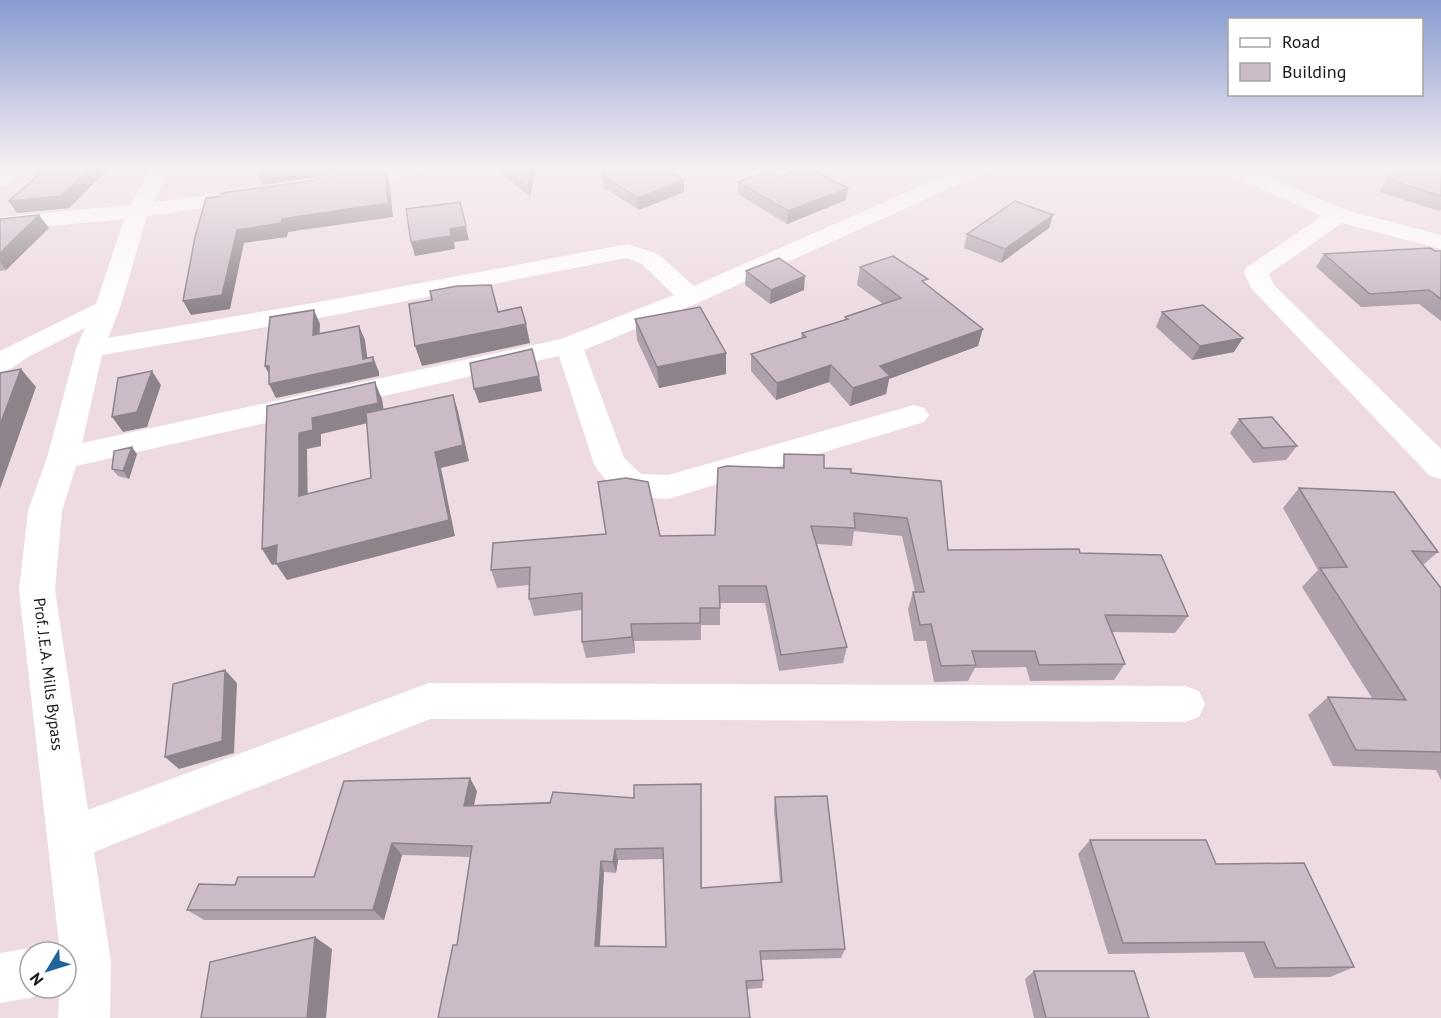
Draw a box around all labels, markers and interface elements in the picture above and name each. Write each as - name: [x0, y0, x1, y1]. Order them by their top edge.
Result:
- legend: [1228, 18, 1423, 96]
- text: Road: [1282, 30, 1320, 53]
- text: Building: [1282, 60, 1346, 83]
- street label: Prof. J.E.A. Mills Bypass: [30, 596, 68, 752]
- north arrow: [18, 940, 78, 1000]
- text: N: [25, 969, 47, 990]

